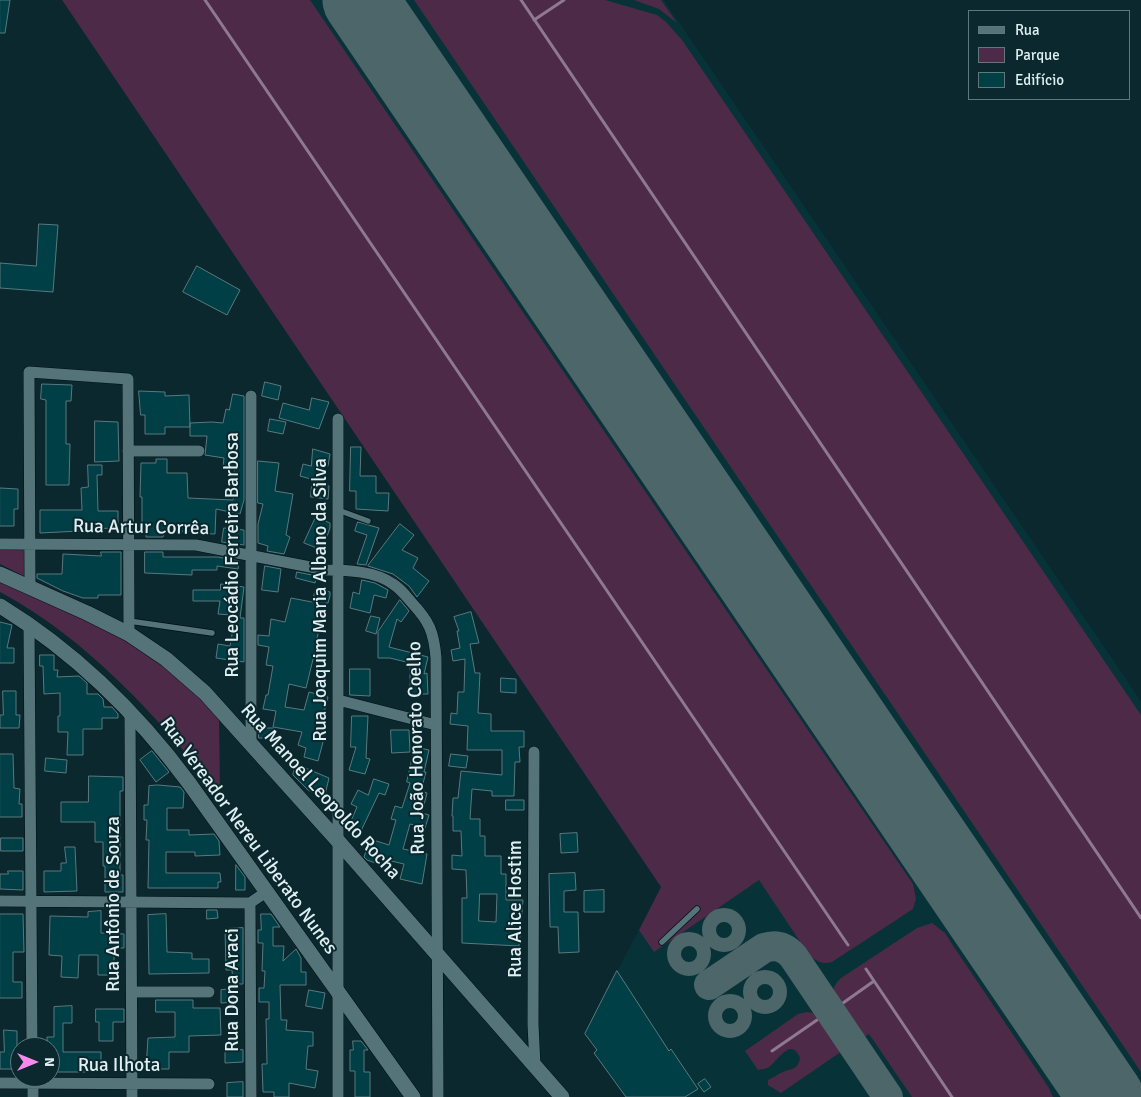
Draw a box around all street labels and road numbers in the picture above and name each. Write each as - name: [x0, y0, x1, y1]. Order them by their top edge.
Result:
- street label: Rua Leocádio Ferreira Barbosa: [222, 432, 244, 678]
- street label: Rua Joaquim Maria Albano da Silva: [310, 458, 332, 742]
- street label: Rua Artur Corrêa: [73, 515, 209, 541]
- street label: Rua João Honorato Coelho: [404, 641, 430, 855]
- street label: Rua Manoel Leopoldo Rocha: [235, 700, 405, 884]
- street label: Rua Vereador Nereu Liberato Nunes: [154, 713, 342, 959]
- street label: Rua Antônio de Souza: [103, 816, 125, 992]
- street label: Rua Alice Hostim: [505, 840, 527, 978]
- street label: Rua Dona Araci: [222, 928, 244, 1052]
- street label: Rua Ilhota: [78, 1055, 160, 1077]

